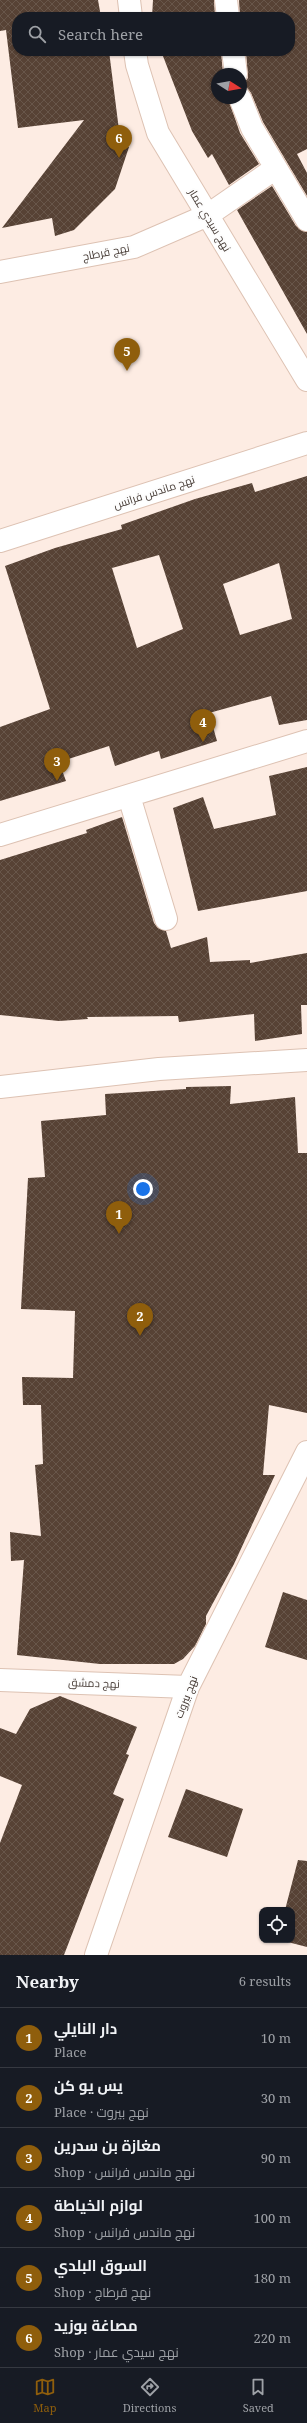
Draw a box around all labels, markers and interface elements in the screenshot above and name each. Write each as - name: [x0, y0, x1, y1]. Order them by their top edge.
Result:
- search box: [12, 12, 295, 56]
- icon: search: [26, 23, 48, 45]
- text: Search here: [58, 24, 143, 44]
- north arrow: [211, 68, 247, 104]
- pin: 6: [106, 125, 132, 158]
- street label: نهج سيدي عمار: [183, 185, 235, 255]
- street label: نهج قرطاج: [81, 240, 131, 264]
- pin: 5: [114, 338, 140, 371]
- street label: نهج ماندس فرانس: [111, 471, 197, 513]
- pin: 4: [190, 709, 216, 742]
- pin: 3: [44, 748, 70, 781]
- your location: [133, 1179, 153, 1199]
- pin: 1: [106, 1201, 132, 1234]
- pin: 2: [127, 1303, 153, 1336]
- street label: نهج بيروت: [171, 1673, 201, 1720]
- street label: نهج دمشق: [68, 1674, 120, 1692]
- map controls: [259, 1907, 295, 1943]
- button: locate: [259, 1907, 295, 1943]
- text: Nearby: [16, 1970, 79, 1993]
- text: 6 results: [239, 1972, 291, 1990]
- text: دار النايلي: [54, 2018, 117, 2038]
- text: 1: [25, 2029, 33, 2047]
- text: 10 m: [261, 2029, 291, 2047]
- text: Place: [54, 2043, 87, 2061]
- text: يس يو كن: [54, 2075, 123, 2095]
- text: 2: [25, 2089, 33, 2107]
- text: 30 m: [261, 2089, 291, 2107]
- text: Place · نهج بيروت: [54, 2103, 149, 2121]
- text: مغازة بن سدرين: [54, 2135, 161, 2155]
- text: 3: [25, 2149, 33, 2167]
- text: 90 m: [261, 2149, 291, 2167]
- text: Shop · نهج ماندس فرانس: [54, 2163, 195, 2181]
- text: لوازم الخياطة: [54, 2195, 143, 2215]
- text: 4: [25, 2209, 33, 2227]
- text: 100 m: [254, 2209, 291, 2227]
- text: Shop · نهج ماندس فرانس: [54, 2223, 195, 2241]
- text: السوق البلدي: [54, 2255, 147, 2275]
- text: 5: [25, 2269, 33, 2287]
- text: 180 m: [254, 2269, 291, 2287]
- text: Shop · نهج قرطاج: [54, 2283, 151, 2301]
- text: مصاغة بوزيد: [54, 2315, 138, 2335]
- text: 6: [25, 2329, 33, 2347]
- text: 220 m: [254, 2329, 291, 2347]
- text: Shop · نهج سيدي عمار: [54, 2343, 179, 2361]
- tab: Map: [33, 2376, 56, 2415]
- tab: Directions: [123, 2376, 176, 2415]
- tab: Saved: [243, 2376, 274, 2415]

